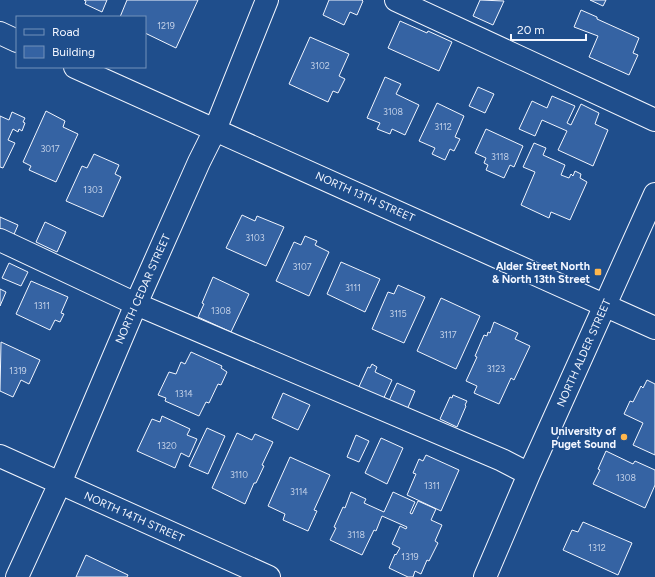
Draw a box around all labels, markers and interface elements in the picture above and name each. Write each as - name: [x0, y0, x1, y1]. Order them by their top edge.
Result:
- legend: [16, 16, 146, 68]
- scale bar: [511, 16, 586, 42]
- house number: 1219: [157, 20, 175, 31]
- text: 20 m: [517, 23, 545, 37]
- text: Road: [52, 25, 80, 39]
- text: Building: [52, 45, 95, 59]
- house number: 3102: [310, 60, 330, 71]
- house number: 3108: [383, 106, 403, 117]
- house number: 3112: [434, 121, 452, 132]
- house number: 3017: [40, 143, 60, 154]
- house number: 3118: [491, 151, 509, 162]
- street label: NORTH 13TH STREET: [313, 169, 417, 225]
- house number: 1303: [83, 184, 103, 195]
- street label: NORTH CEDAR STREET: [113, 232, 173, 346]
- house number: 3103: [245, 232, 265, 243]
- place label: Alder Street North & North 13th Street: [492, 260, 591, 286]
- house number: 3107: [292, 261, 312, 272]
- marker: Alder Street North & North 13th Street: [593, 267, 603, 277]
- house number: 3111: [345, 282, 361, 293]
- street label: NORTH ALDER STREET: [554, 297, 614, 409]
- house number: 1311: [34, 300, 50, 311]
- house number: 1308: [211, 305, 231, 316]
- house number: 3115: [389, 308, 407, 319]
- house number: 3117: [439, 329, 457, 340]
- house number: 3123: [487, 363, 505, 374]
- house number: 1319: [9, 365, 27, 376]
- house number: 1314: [175, 388, 193, 399]
- place label: University of Puget Sound: [551, 425, 617, 451]
- marker: University of Puget Sound: [619, 432, 629, 442]
- house number: 1320: [157, 440, 177, 451]
- house number: 3110: [230, 469, 248, 480]
- house number: 1308: [616, 472, 636, 483]
- house number: 1311: [424, 480, 440, 491]
- house number: 3114: [290, 486, 308, 497]
- street label: NORTH 14TH STREET: [82, 489, 186, 545]
- house number: 3118: [347, 529, 365, 540]
- house number: 1312: [588, 542, 606, 553]
- house number: 1319: [401, 551, 419, 562]

